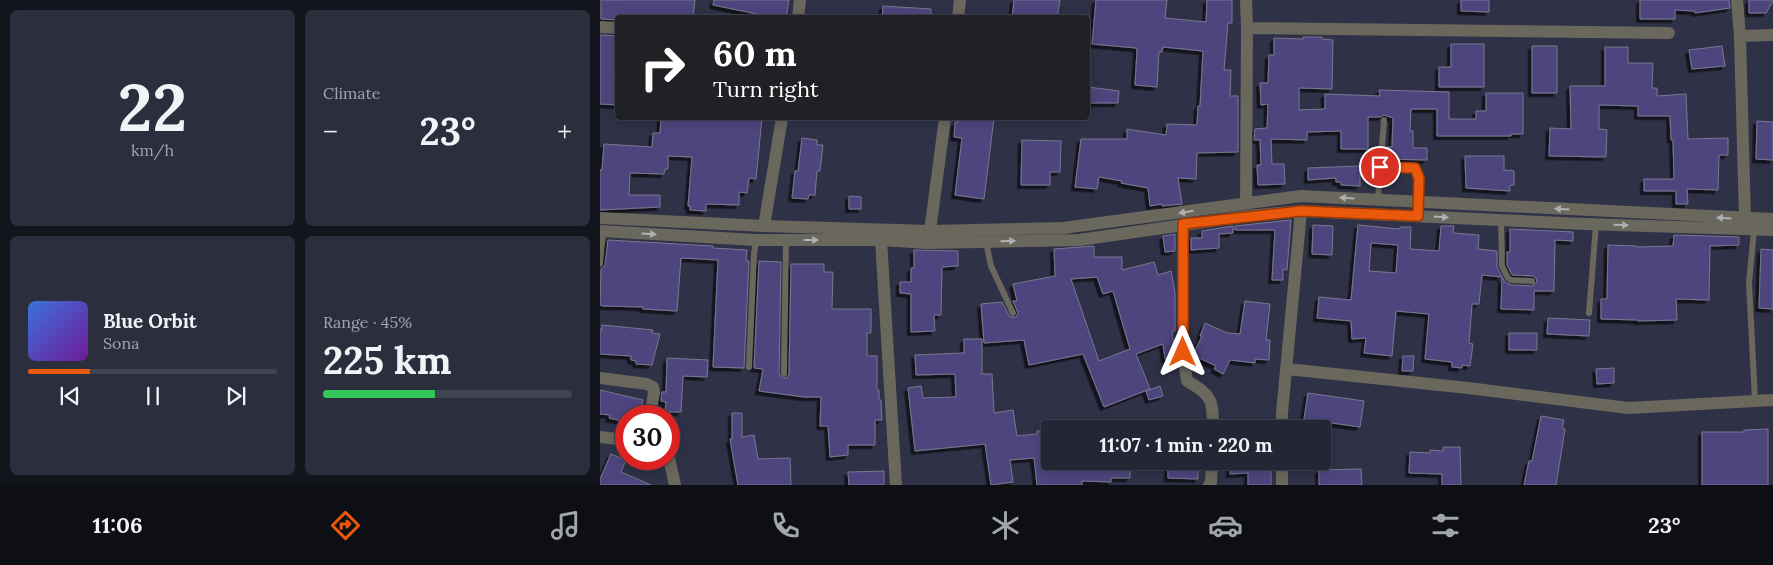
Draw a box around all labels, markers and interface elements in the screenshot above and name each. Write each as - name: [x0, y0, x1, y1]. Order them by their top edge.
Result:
- text: 60 m: [713, 31, 797, 76]
- icon: right: [630, 35, 695, 100]
- text: 22: [118, 66, 187, 149]
- text: Turn right: [713, 75, 818, 103]
- text: Climate: [323, 83, 380, 103]
- text: 23°: [419, 107, 476, 155]
- text: −: [323, 114, 338, 150]
- text: +: [557, 114, 572, 150]
- text: km/h: [131, 140, 174, 160]
- pin: [1359, 146, 1401, 188]
- icon: arrive: [1366, 153, 1394, 181]
- one-way arrow: [1339, 193, 1355, 201]
- one-way arrow: [1554, 205, 1570, 213]
- one-way arrow: [1178, 209, 1194, 217]
- one-way arrow: [1433, 214, 1449, 222]
- one-way arrow: [1716, 214, 1732, 222]
- one-way arrow: [1613, 222, 1629, 230]
- one-way arrow: [641, 230, 657, 238]
- one-way arrow: [803, 236, 819, 244]
- one-way arrow: [1001, 237, 1017, 245]
- text: Blue Orbit: [103, 309, 197, 333]
- text: Range · 45%: [323, 312, 412, 332]
- position arrow: [1156, 325, 1208, 377]
- text: Sona: [103, 333, 139, 353]
- text: 225 km: [323, 336, 452, 384]
- icon: previous: [56, 382, 84, 410]
- icon: pause: [139, 382, 167, 410]
- icon: next: [222, 382, 250, 410]
- speed limit sign: 30: [615, 405, 680, 470]
- text: 11:07 · 1 min · 220 m: [1099, 433, 1273, 457]
- icon: directions: [328, 508, 363, 543]
- icon: music: [548, 508, 583, 543]
- icon: phone: [768, 508, 803, 543]
- icon: climate: [988, 508, 1023, 543]
- icon: car: [1208, 508, 1243, 543]
- icon: filters: [1428, 508, 1463, 543]
- text: 11:06: [93, 511, 143, 539]
- text: 23°: [1648, 511, 1680, 539]

